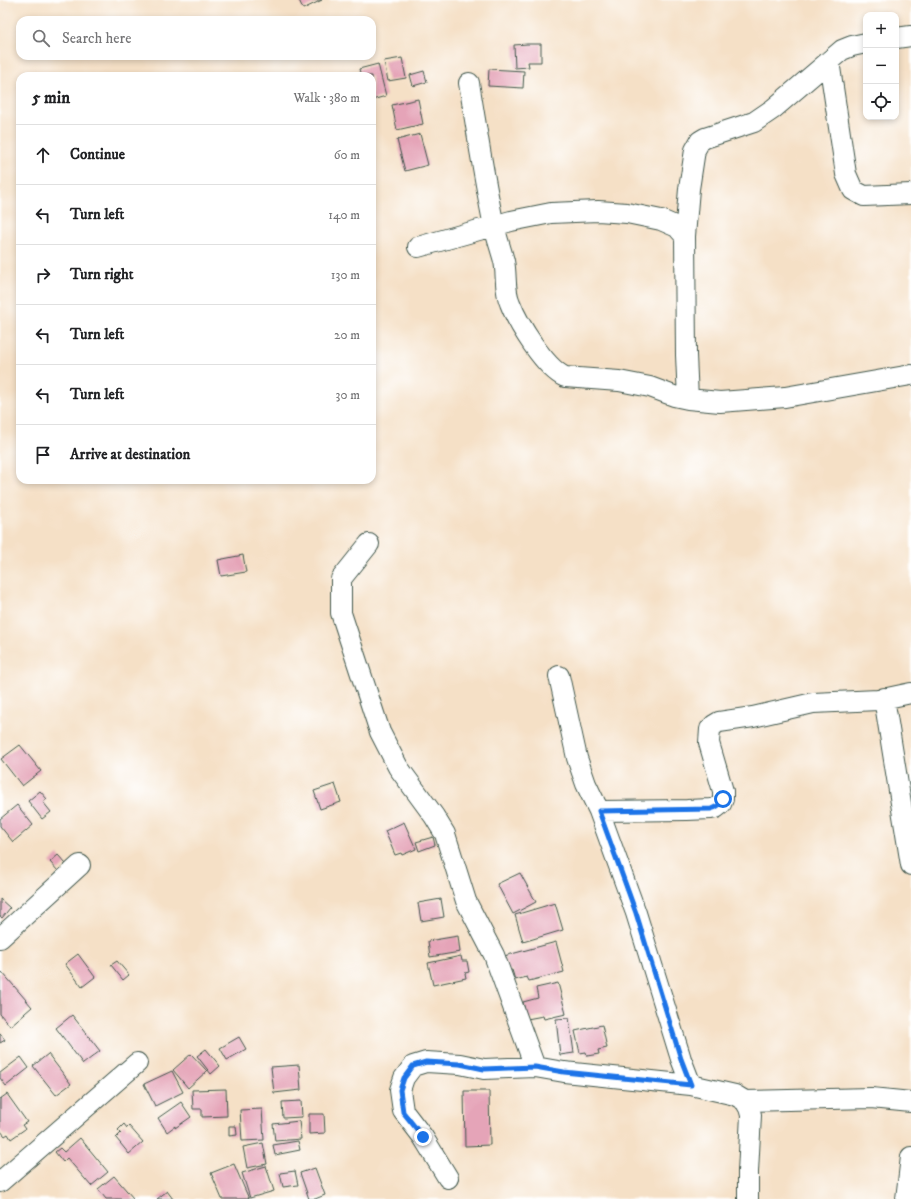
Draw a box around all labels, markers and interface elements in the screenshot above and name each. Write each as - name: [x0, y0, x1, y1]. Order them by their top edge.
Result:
- map controls: [863, 12, 899, 120]
- button: +: [863, 12, 899, 48]
- search box: [16, 16, 376, 60]
- icon: search: [30, 27, 52, 49]
- text: Search here: [62, 29, 131, 48]
- button: −: [863, 48, 899, 84]
- button: locate: [863, 84, 899, 120]
- text: 5 min: [32, 87, 70, 109]
- text: Walk · 380 m: [293, 90, 360, 106]
- icon: ahead: [32, 144, 54, 166]
- text: Continue: [70, 145, 125, 164]
- text: 60 m: [334, 147, 360, 163]
- icon: left: [32, 204, 54, 226]
- text: Turn left: [70, 205, 124, 224]
- text: 140 m: [328, 207, 360, 223]
- icon: right: [32, 264, 54, 286]
- text: Turn right: [70, 265, 133, 284]
- text: 130 m: [331, 267, 360, 283]
- icon: left: [32, 324, 54, 346]
- text: Turn left: [70, 325, 124, 344]
- text: 20 m: [334, 327, 360, 343]
- icon: left: [32, 384, 54, 406]
- text: Turn left: [70, 385, 124, 404]
- text: 30 m: [336, 387, 360, 403]
- icon: arrive: [32, 444, 54, 466]
- text: Arrive at destination: [70, 445, 190, 464]
- route start: [714, 790, 732, 808]
- route end: [414, 1128, 432, 1146]

